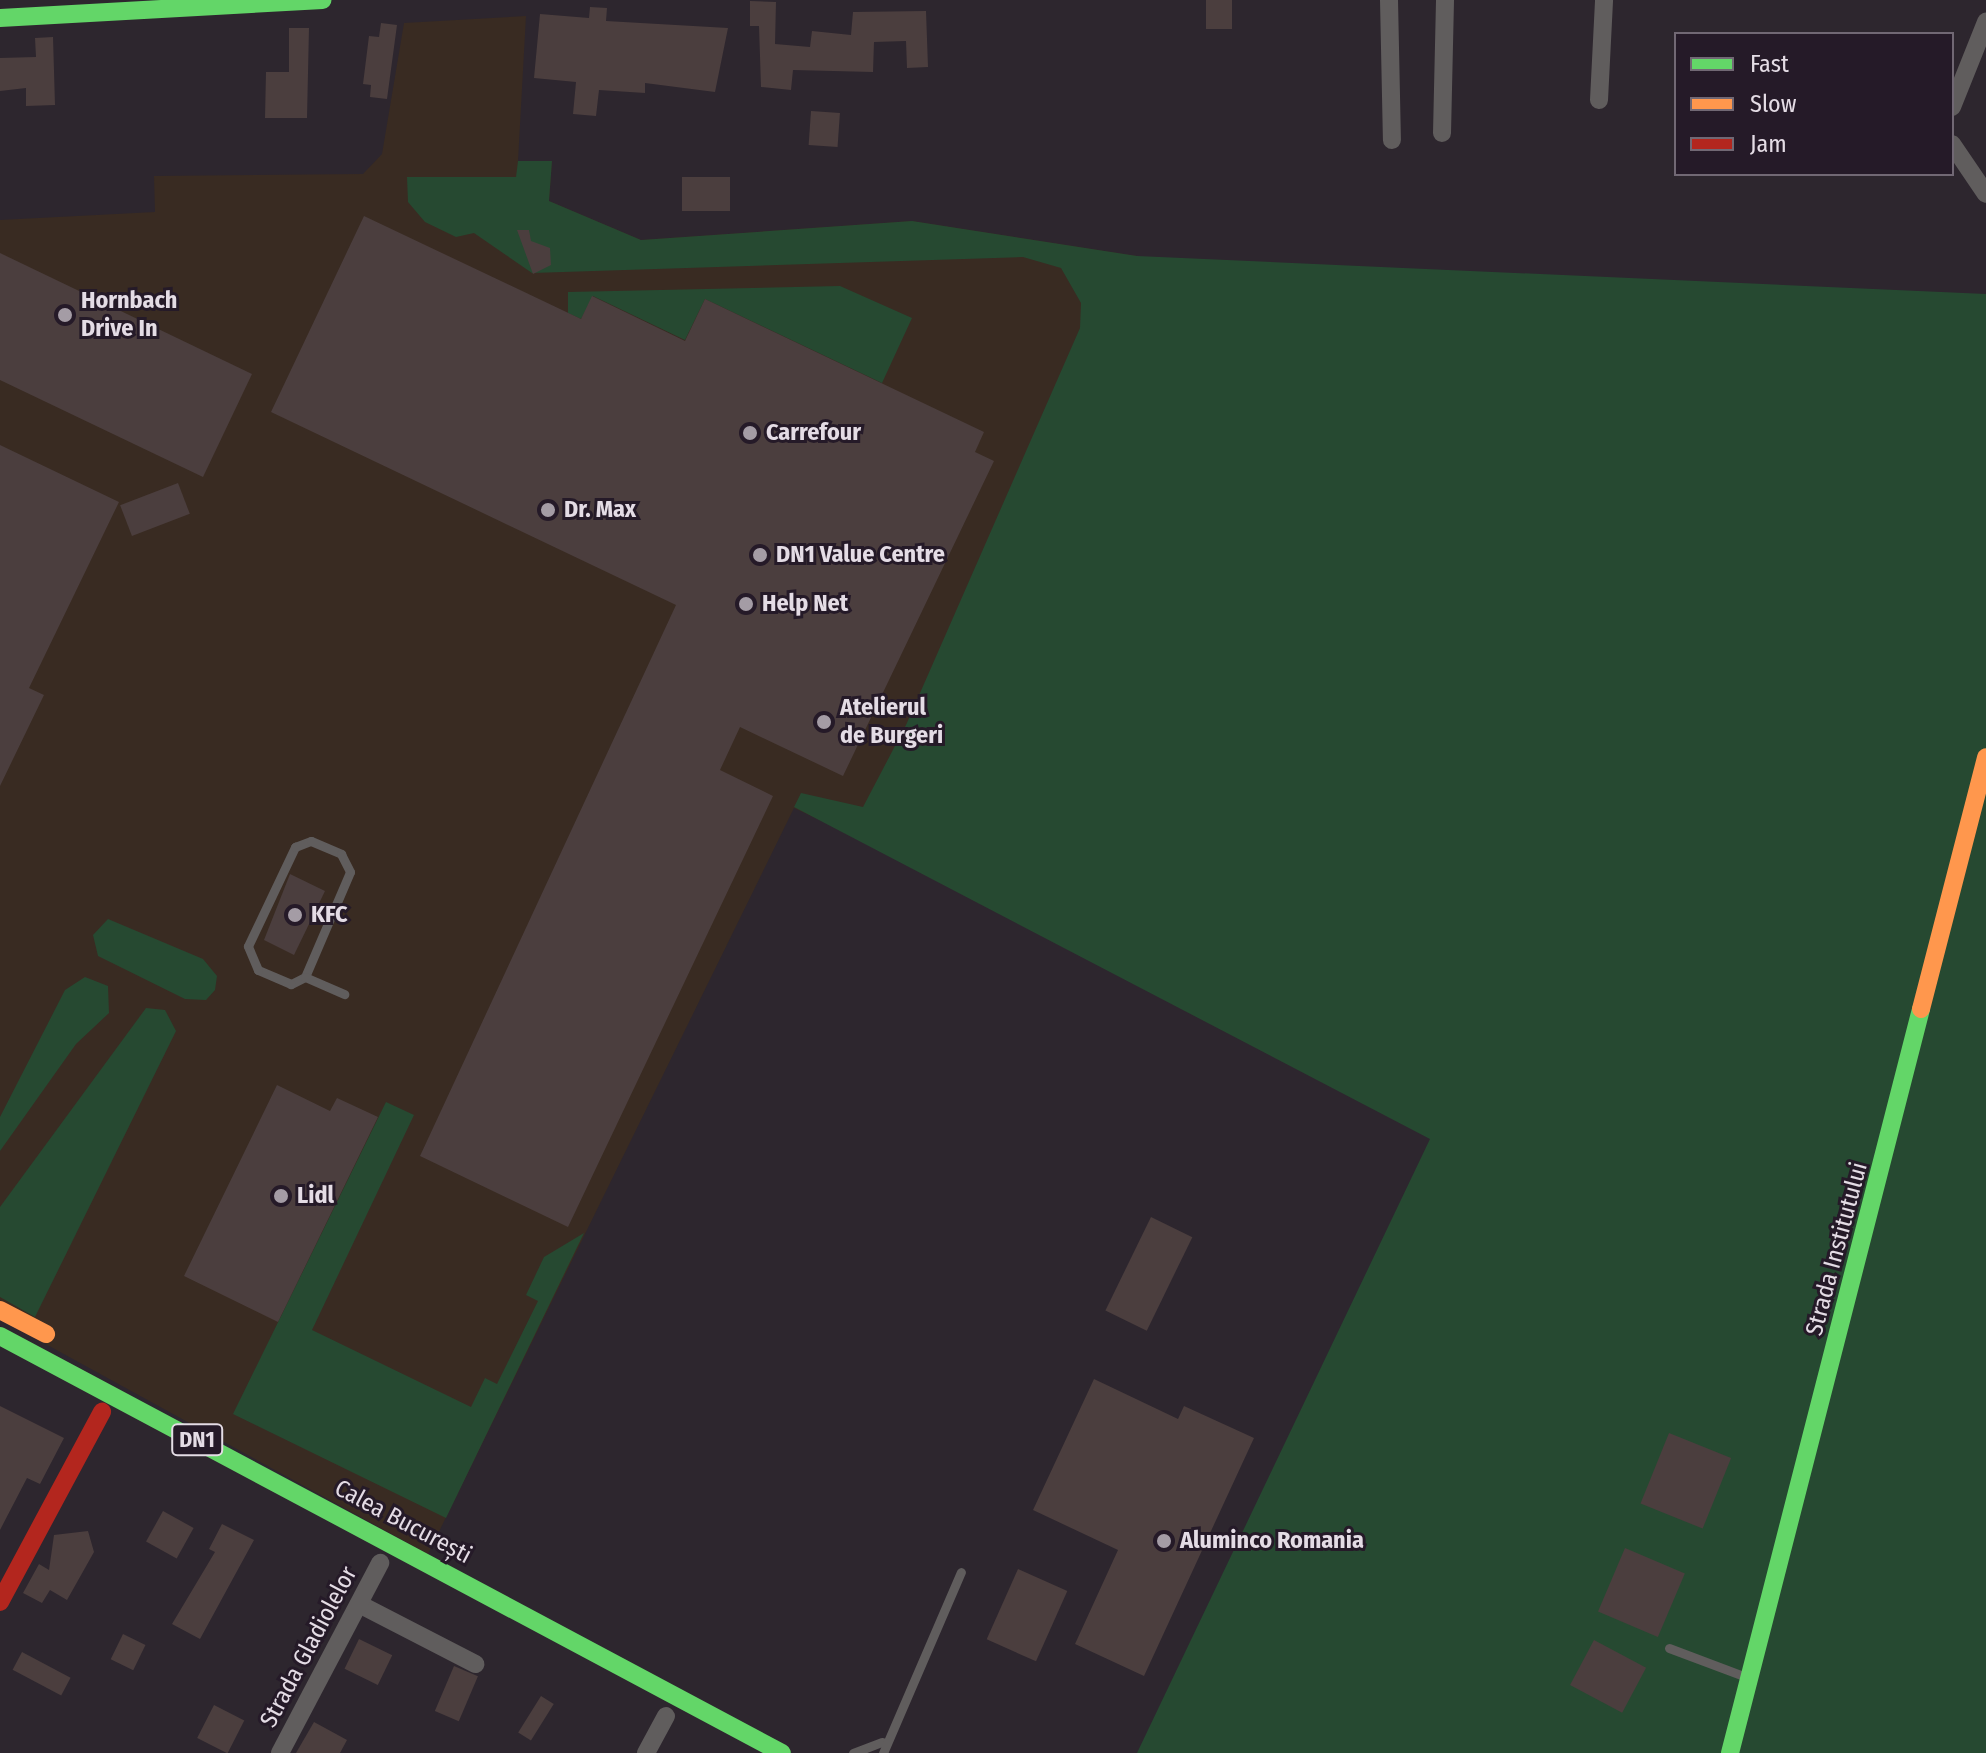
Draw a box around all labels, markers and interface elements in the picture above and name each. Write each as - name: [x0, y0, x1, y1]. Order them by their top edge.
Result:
- legend: [1674, 32, 1954, 176]
- text: Fast: [1750, 50, 1789, 78]
- text: Slow: [1750, 90, 1796, 118]
- text: Jam: [1750, 130, 1787, 158]
- place label: Hornbach Drive In: [81, 287, 177, 343]
- marker: Hornbach Drive In: [56, 306, 74, 324]
- place label: Carrefour: [766, 419, 861, 447]
- marker: Carrefour: [741, 424, 759, 442]
- place label: Dr. Max: [564, 496, 636, 524]
- marker: Dr. Max: [539, 501, 557, 519]
- place label: DN1 Value Centre: [776, 541, 945, 569]
- marker: DN1 Value Centre: [751, 546, 769, 564]
- place label: Help Net: [762, 590, 848, 618]
- marker: Help Net: [737, 595, 755, 613]
- place label: Atelierul de Burgeri: [840, 694, 943, 750]
- marker: Atelierul de Burgeri: [815, 713, 833, 731]
- place label: KFC: [311, 901, 348, 929]
- marker: KFC: [286, 906, 304, 924]
- street label: Strada Institutului: [1800, 1159, 1874, 1339]
- place label: Lidl: [297, 1182, 334, 1210]
- marker: Lidl: [272, 1187, 290, 1205]
- road number: DN1: [171, 1422, 223, 1458]
- street label: Calea București: [330, 1474, 476, 1570]
- place label: Aluminco Romania: [1180, 1527, 1364, 1555]
- marker: Aluminco Romania: [1155, 1532, 1173, 1550]
- street label: Strada Gladiolelor: [255, 1562, 363, 1732]

